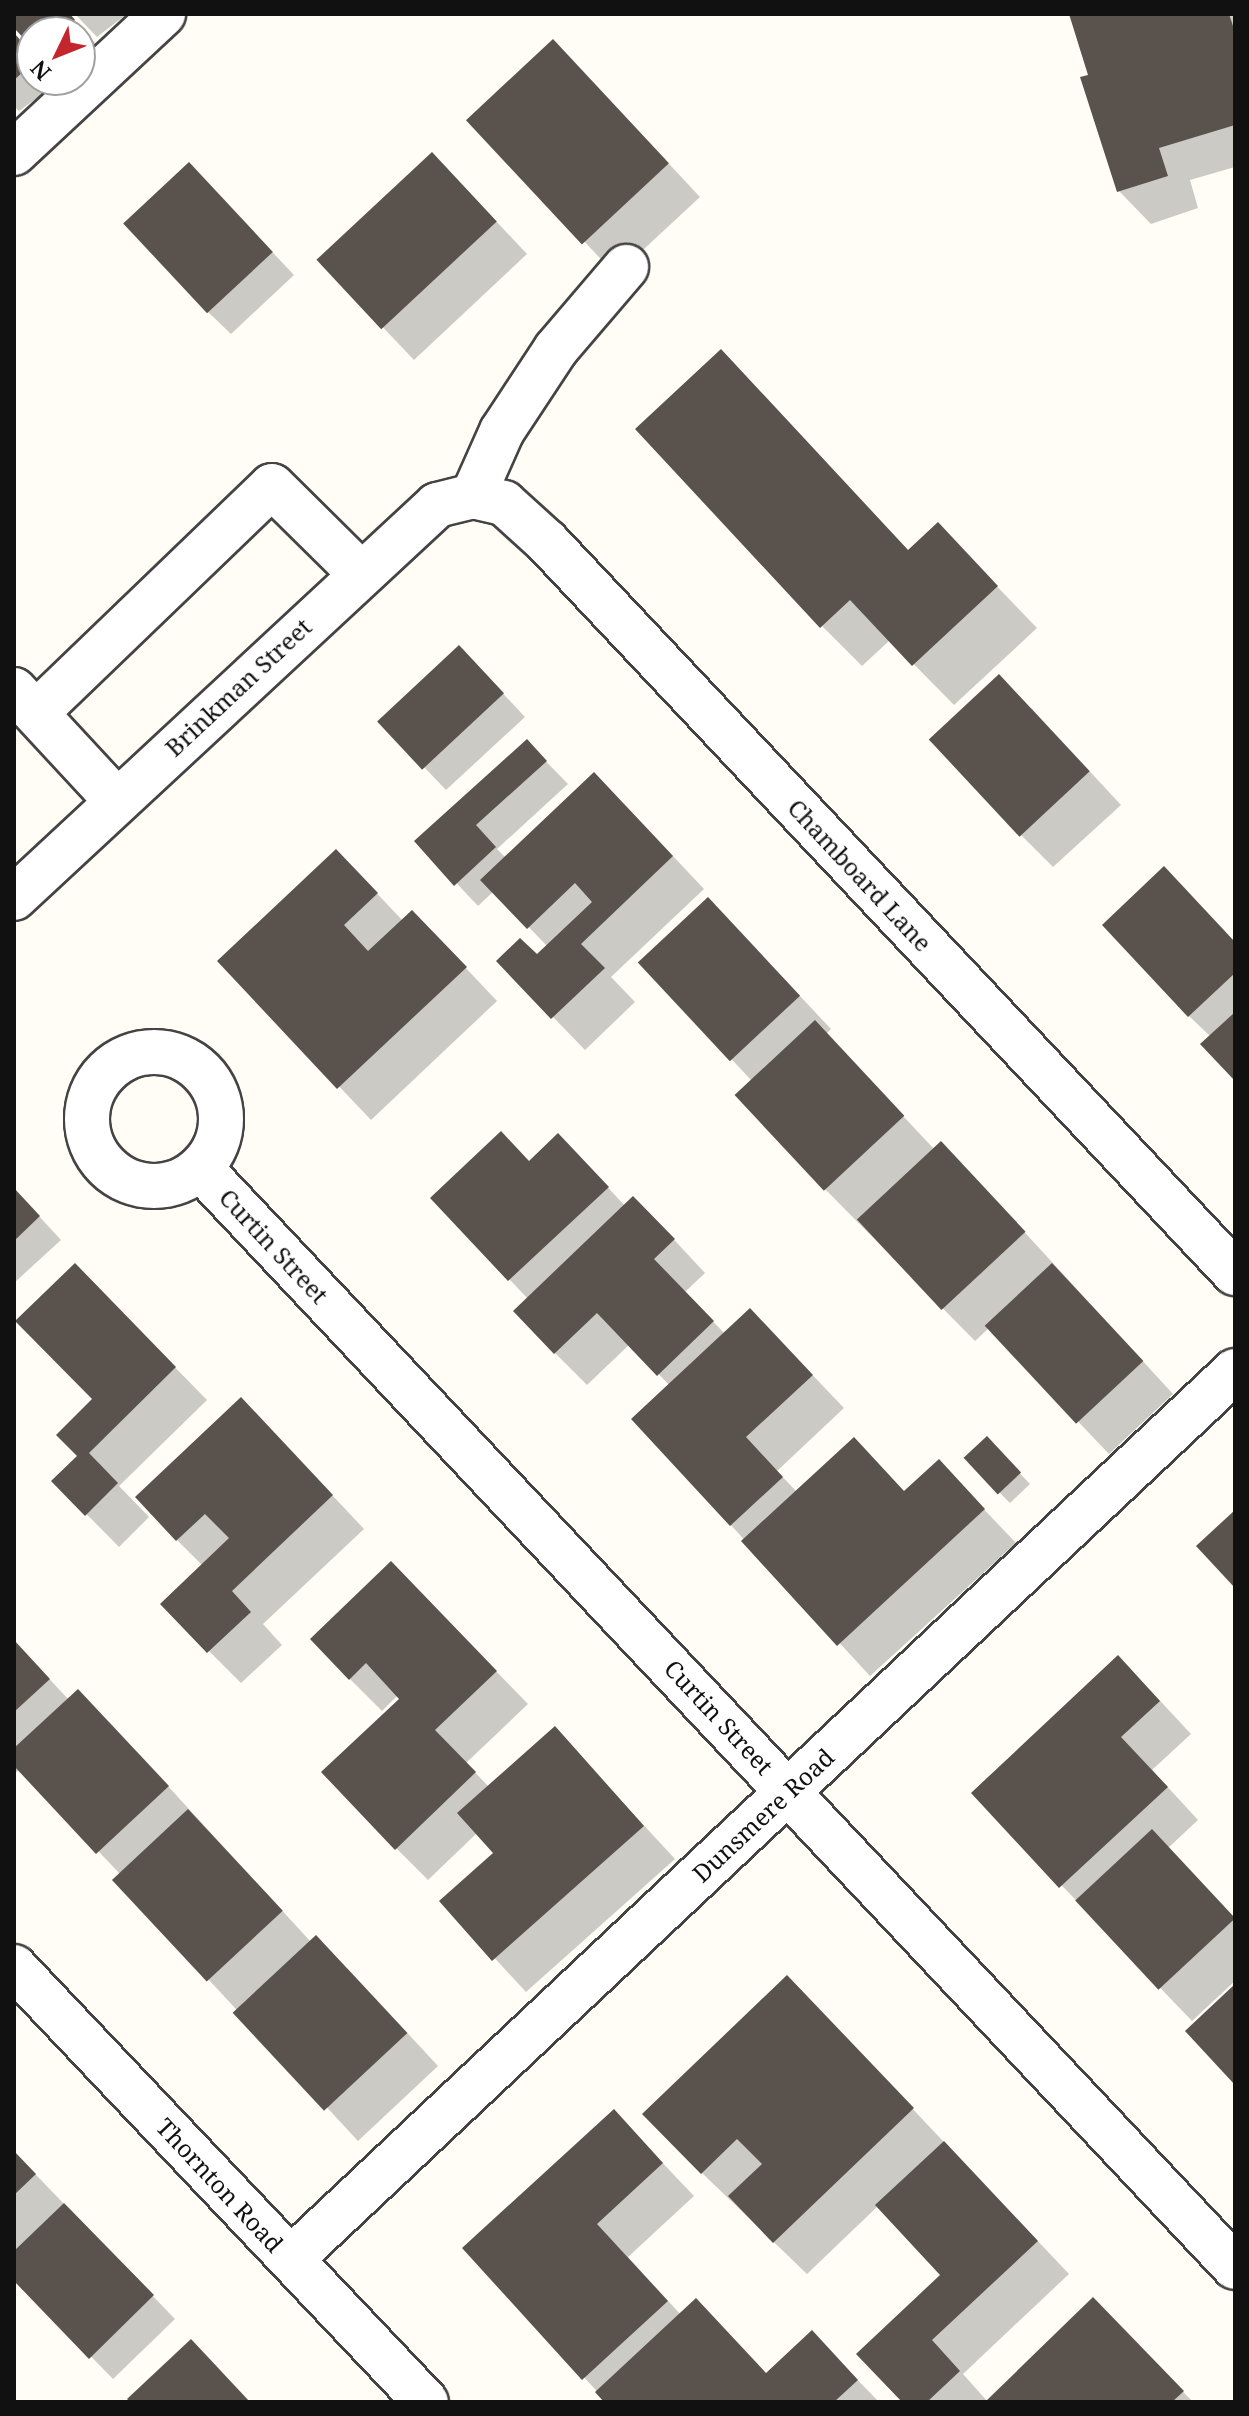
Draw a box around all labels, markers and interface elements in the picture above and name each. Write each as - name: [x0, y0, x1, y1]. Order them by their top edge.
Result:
- north arrow: [16, 16, 96, 96]
- text: N: [23, 54, 57, 88]
- street label: Brinkman Street: [159, 612, 317, 762]
- street label: Chamboard Lane: [782, 793, 938, 957]
- street label: Curtin Street: [214, 1183, 334, 1309]
- street label: Curtin Street: [659, 1654, 779, 1780]
- street label: Dunsmere Road: [686, 1742, 840, 1888]
- street label: Thornton Road: [151, 2112, 289, 2258]

